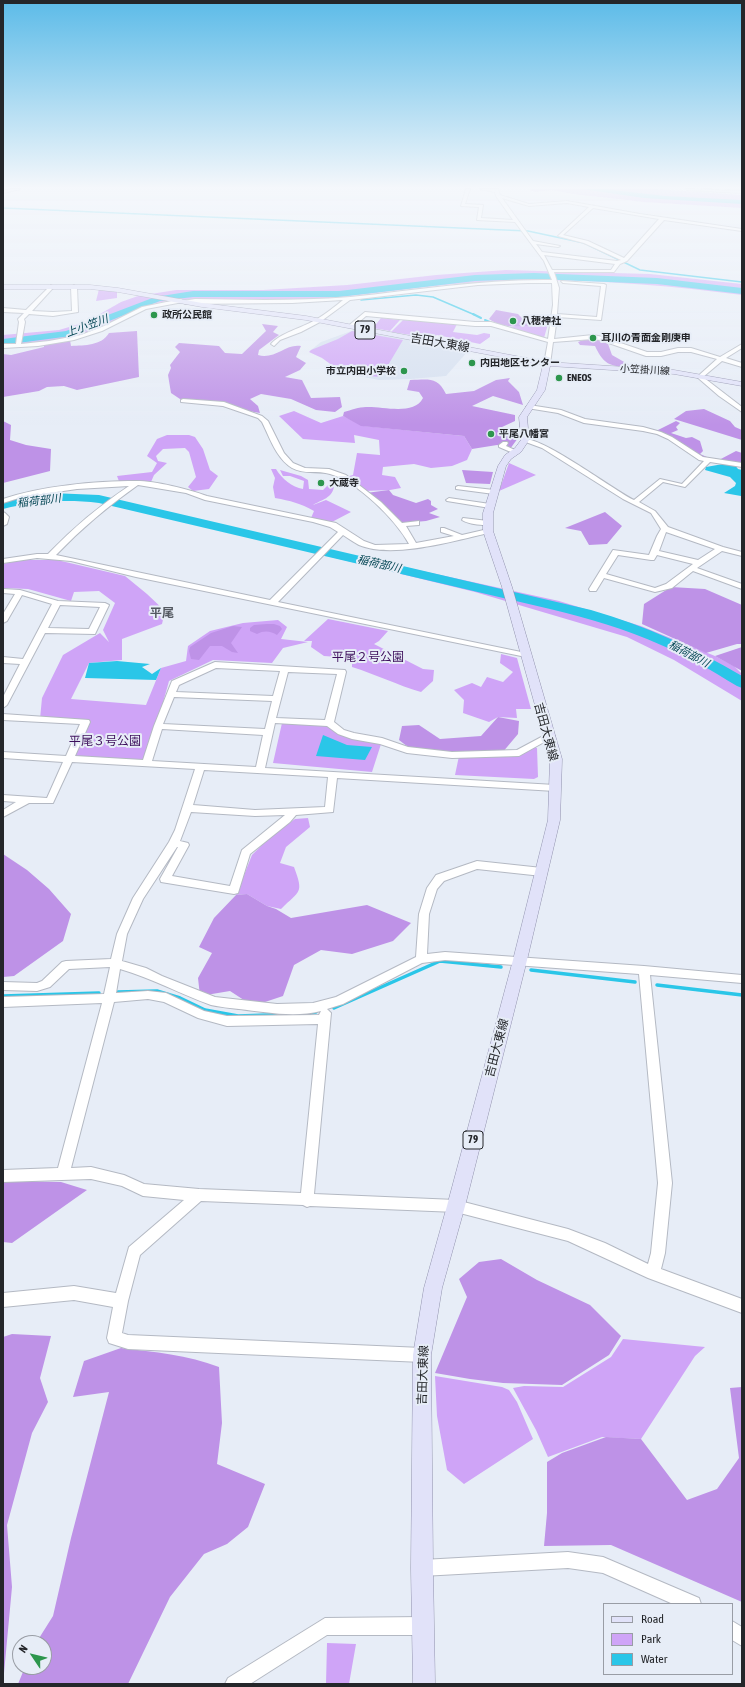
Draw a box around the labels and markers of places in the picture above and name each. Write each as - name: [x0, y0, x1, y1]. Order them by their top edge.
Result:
- place label: 政所公民館: [162, 309, 212, 321]
- marker: 政所公民館: [149, 310, 159, 320]
- place label: 八穂神社: [521, 315, 561, 327]
- marker: 八穂神社: [508, 316, 518, 326]
- place label: 耳川の青面金剛庚申: [601, 332, 691, 344]
- marker: 耳川の青面金剛庚申: [588, 333, 598, 343]
- place label: 内田地区センター: [480, 357, 560, 369]
- marker: 内田地区センター: [467, 358, 477, 368]
- place label: 市立内田小学校: [326, 365, 396, 377]
- marker: 市立内田小学校: [399, 366, 409, 376]
- place label: ENEOS: [567, 372, 591, 384]
- marker: ENEOS: [554, 373, 564, 383]
- place label: 平尾八幡宮: [499, 428, 549, 440]
- marker: 平尾八幡宮: [486, 429, 496, 439]
- place label: 大蔵寺: [329, 477, 359, 489]
- marker: 大蔵寺: [316, 478, 326, 488]

